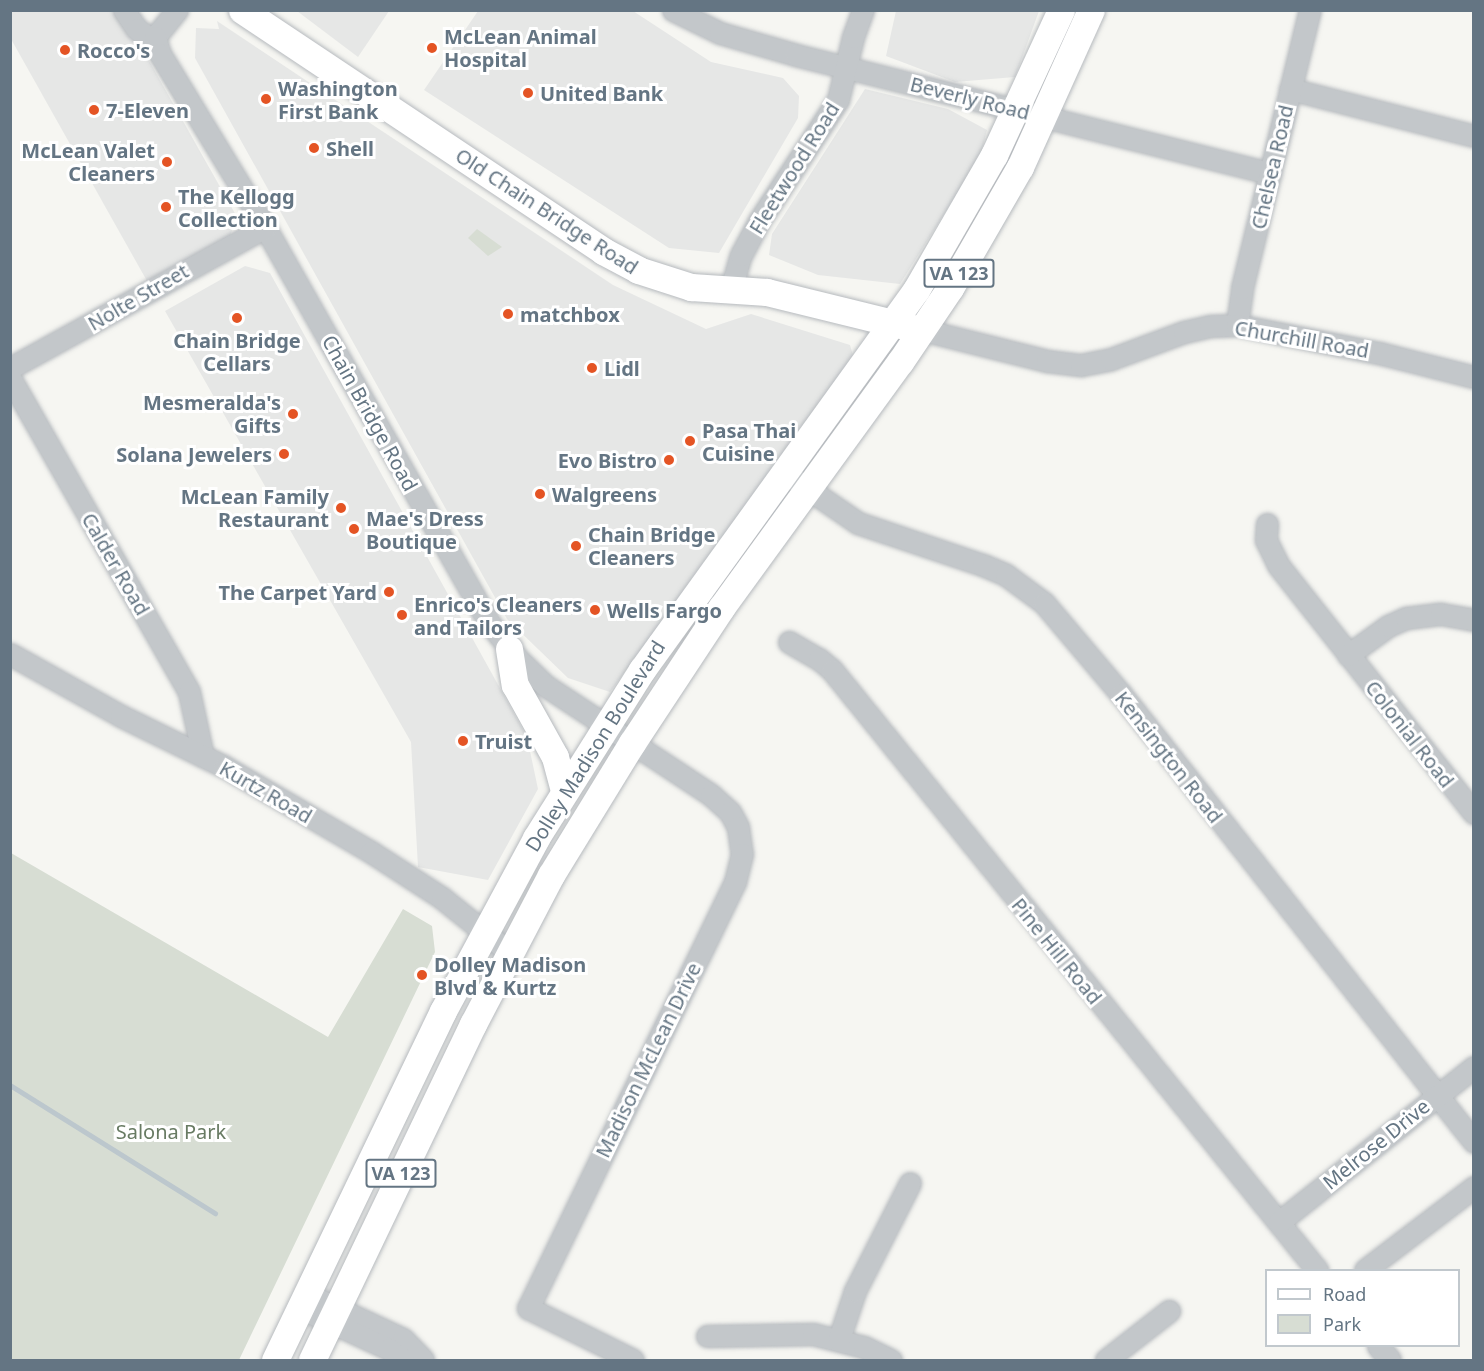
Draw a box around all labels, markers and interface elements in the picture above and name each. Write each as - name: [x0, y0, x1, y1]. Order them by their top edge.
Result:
- place label: McLean Animal Hospital: [444, 24, 597, 71]
- place label: Rocco's: [77, 38, 150, 62]
- marker: McLean Animal Hospital: [425, 41, 439, 55]
- marker: Rocco's: [58, 43, 72, 57]
- street label: Beverly Road: [908, 72, 1032, 124]
- place label: Washington First Bank: [278, 76, 398, 123]
- place label: United Bank: [540, 81, 663, 105]
- marker: United Bank: [521, 86, 535, 100]
- marker: Washington First Bank: [259, 92, 273, 106]
- place label: 7-Eleven: [106, 98, 189, 122]
- street label: Fleetwood Road: [744, 98, 844, 238]
- marker: 7-Eleven: [87, 103, 101, 117]
- street label: Chelsea Road: [1246, 103, 1298, 231]
- place label: Shell: [326, 136, 374, 160]
- place label: McLean Valet Cleaners: [21, 138, 155, 185]
- marker: Shell: [307, 141, 321, 155]
- street label: Old Chain Bridge Road: [451, 143, 643, 279]
- marker: McLean Valet Cleaners: [160, 155, 174, 169]
- place label: The Kellogg Collection: [178, 184, 295, 231]
- marker: The Kellogg Collection: [159, 200, 173, 214]
- road number: VA 123: [923, 258, 995, 288]
- street label: Nolte Street: [84, 259, 192, 335]
- place label: matchbox: [520, 302, 620, 326]
- marker: matchbox: [501, 307, 515, 321]
- marker: Chain Bridge Cellars: [230, 311, 244, 325]
- street label: Churchill Road: [1233, 315, 1371, 363]
- place label: Chain Bridge Cellars: [173, 328, 301, 375]
- street label: Chain Bridge Road: [317, 331, 423, 495]
- place label: Lidl: [604, 356, 640, 380]
- marker: Lidl: [585, 361, 599, 375]
- place label: Mesmeralda's Gifts: [143, 390, 281, 437]
- marker: Mesmeralda's Gifts: [286, 407, 300, 421]
- place label: Pasa Thai Cuisine: [702, 418, 796, 465]
- marker: Pasa Thai Cuisine: [683, 434, 697, 448]
- place label: Solana Jewelers: [116, 442, 272, 466]
- marker: Solana Jewelers: [277, 447, 291, 461]
- place label: Evo Bistro: [558, 448, 657, 472]
- marker: Evo Bistro: [662, 453, 676, 467]
- place label: Walgreens: [552, 482, 657, 506]
- place label: McLean Family Restaurant: [181, 484, 329, 531]
- marker: Walgreens: [533, 487, 547, 501]
- marker: McLean Family Restaurant: [334, 501, 348, 515]
- place label: Mae's Dress Boutique: [366, 506, 484, 553]
- street label: Calder Road: [77, 509, 155, 619]
- marker: Mae's Dress Boutique: [347, 522, 361, 536]
- place label: Chain Bridge Cleaners: [588, 522, 715, 569]
- marker: Chain Bridge Cleaners: [569, 539, 583, 553]
- place label: The Carpet Yard: [218, 580, 377, 604]
- marker: The Carpet Yard: [382, 585, 396, 599]
- place label: Enrico's Cleaners and Tailors: [414, 592, 582, 639]
- place label: Wells Fargo: [607, 598, 722, 622]
- marker: Wells Fargo: [588, 603, 602, 617]
- marker: Enrico's Cleaners and Tailors: [395, 608, 409, 622]
- street label: Dolley Madison Boulevard: [520, 636, 670, 856]
- street label: Colonial Road: [1361, 676, 1459, 792]
- street label: Kensington Road: [1110, 686, 1228, 828]
- place label: Truist: [475, 729, 532, 753]
- marker: Truist: [456, 734, 470, 748]
- street label: Kurtz Road: [215, 756, 317, 828]
- street label: Pine Hill Road: [1007, 893, 1107, 1009]
- place label: Dolley Madison Blvd & Kurtz: [434, 952, 586, 999]
- street label: Madison McLean Drive: [590, 959, 706, 1161]
- marker: Dolley Madison Blvd & Kurtz: [415, 968, 429, 982]
- street label: Melrose Drive: [1318, 1094, 1434, 1194]
- park label: Salona Park: [116, 1119, 226, 1143]
- road number: VA 123: [365, 1158, 437, 1188]
- legend: [1265, 1269, 1460, 1347]
- text: Road: [1323, 1282, 1366, 1306]
- text: Park: [1323, 1312, 1361, 1336]

